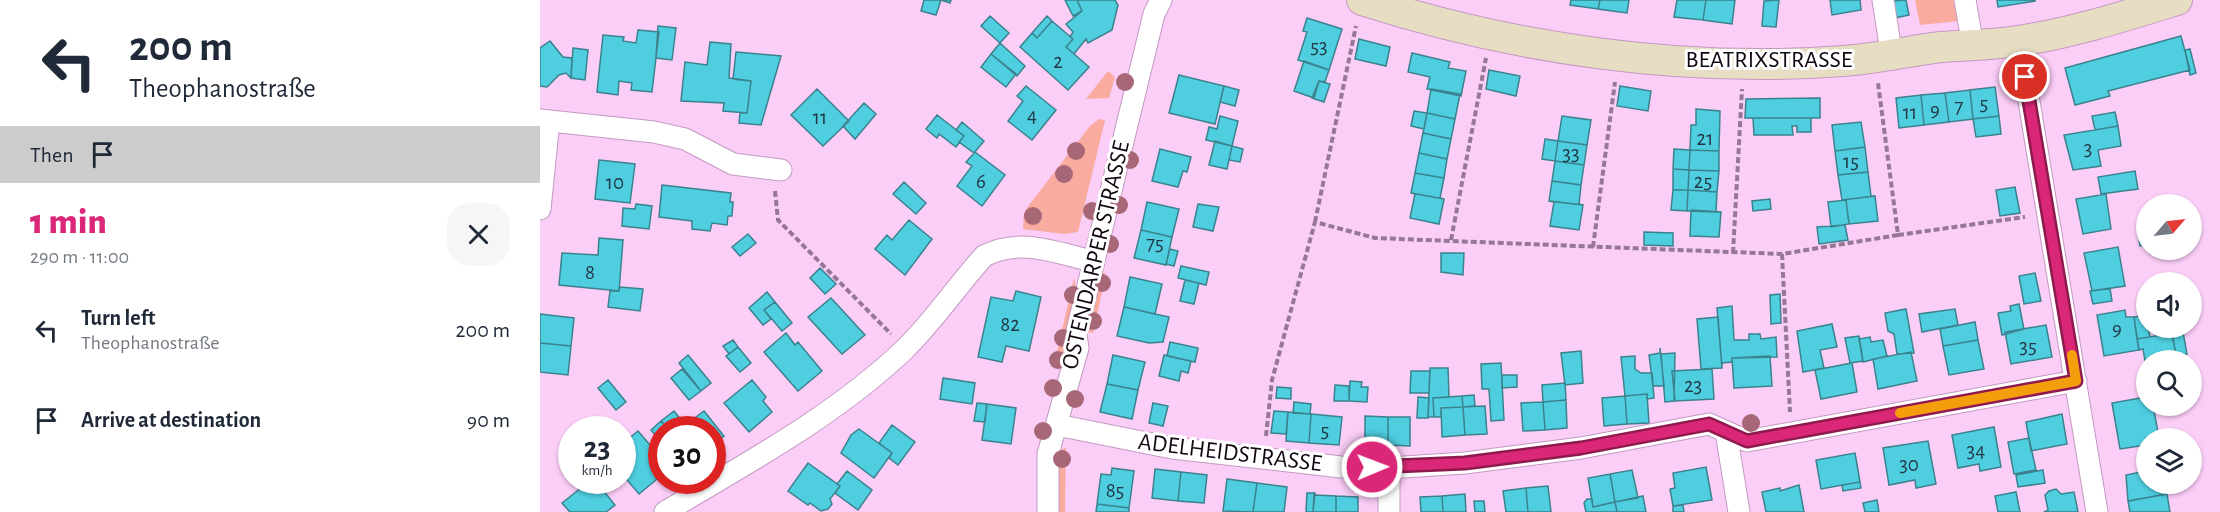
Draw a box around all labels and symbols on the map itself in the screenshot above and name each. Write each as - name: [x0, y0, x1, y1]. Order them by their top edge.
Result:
- house number: 53: [1310, 36, 1328, 57]
- street label: BEATRIXSTRASSE: [1686, 48, 1853, 72]
- house number: 2: [1053, 51, 1063, 72]
- pin: [1999, 51, 2050, 102]
- house number: 5: [1980, 93, 1988, 114]
- house number: 7: [1955, 96, 1964, 117]
- house number: 9: [1930, 99, 1940, 120]
- house number: 11: [1903, 102, 1917, 123]
- house number: 4: [1027, 105, 1037, 126]
- house number: 11: [813, 107, 827, 128]
- house number: 21: [1697, 128, 1713, 149]
- street label: OSTENDARPER STRASSE: [1058, 138, 1134, 372]
- house number: 3: [2084, 138, 2092, 159]
- house number: 33: [1562, 143, 1580, 164]
- house number: 15: [1843, 151, 1859, 172]
- house number: 6: [976, 171, 986, 192]
- house number: 25: [1694, 171, 1712, 192]
- house number: 10: [606, 172, 624, 193]
- north arrow: [2136, 194, 2202, 260]
- house number: 75: [1146, 233, 1164, 254]
- house number: 8: [585, 262, 595, 283]
- house number: 82: [1000, 314, 1020, 335]
- house number: 9: [2112, 318, 2122, 339]
- house number: 35: [2019, 336, 2037, 357]
- house number: 23: [1684, 375, 1702, 396]
- speed limit sign: 30: [648, 416, 726, 494]
- house number: 5: [1321, 420, 1329, 441]
- street label: ADELHEIDSTRASSE: [1137, 430, 1324, 476]
- position arrow: [1340, 435, 1404, 499]
- house number: 34: [1967, 440, 1985, 461]
- house number: 30: [1899, 454, 1919, 475]
- house number: 85: [1106, 480, 1124, 501]

